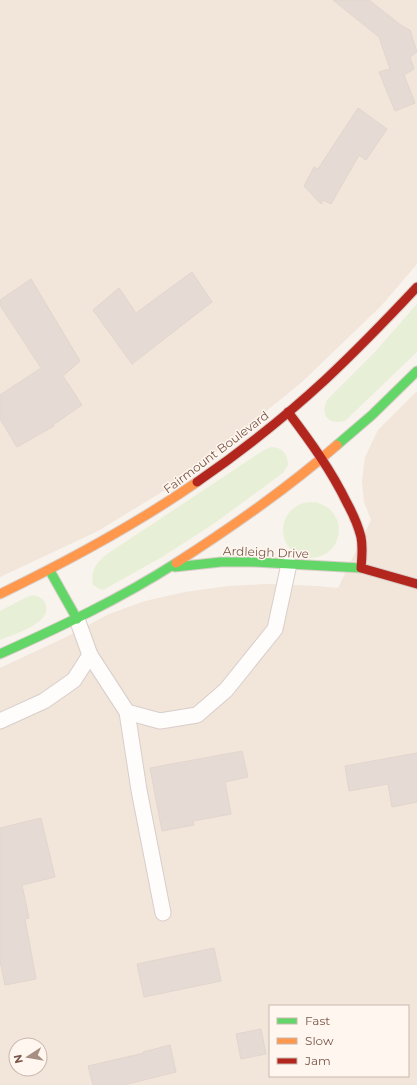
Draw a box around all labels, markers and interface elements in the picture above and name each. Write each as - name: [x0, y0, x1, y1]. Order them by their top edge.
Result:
- street label: Fairmount Boulevard: [160, 408, 272, 496]
- street label: Ardleigh Drive: [223, 543, 309, 561]
- legend: [269, 1005, 409, 1077]
- text: Fast: [305, 1013, 330, 1028]
- text: Slow: [305, 1033, 334, 1048]
- north arrow: [8, 1037, 48, 1077]
- text: N: [10, 1053, 26, 1065]
- text: Jam: [304, 1053, 331, 1068]

